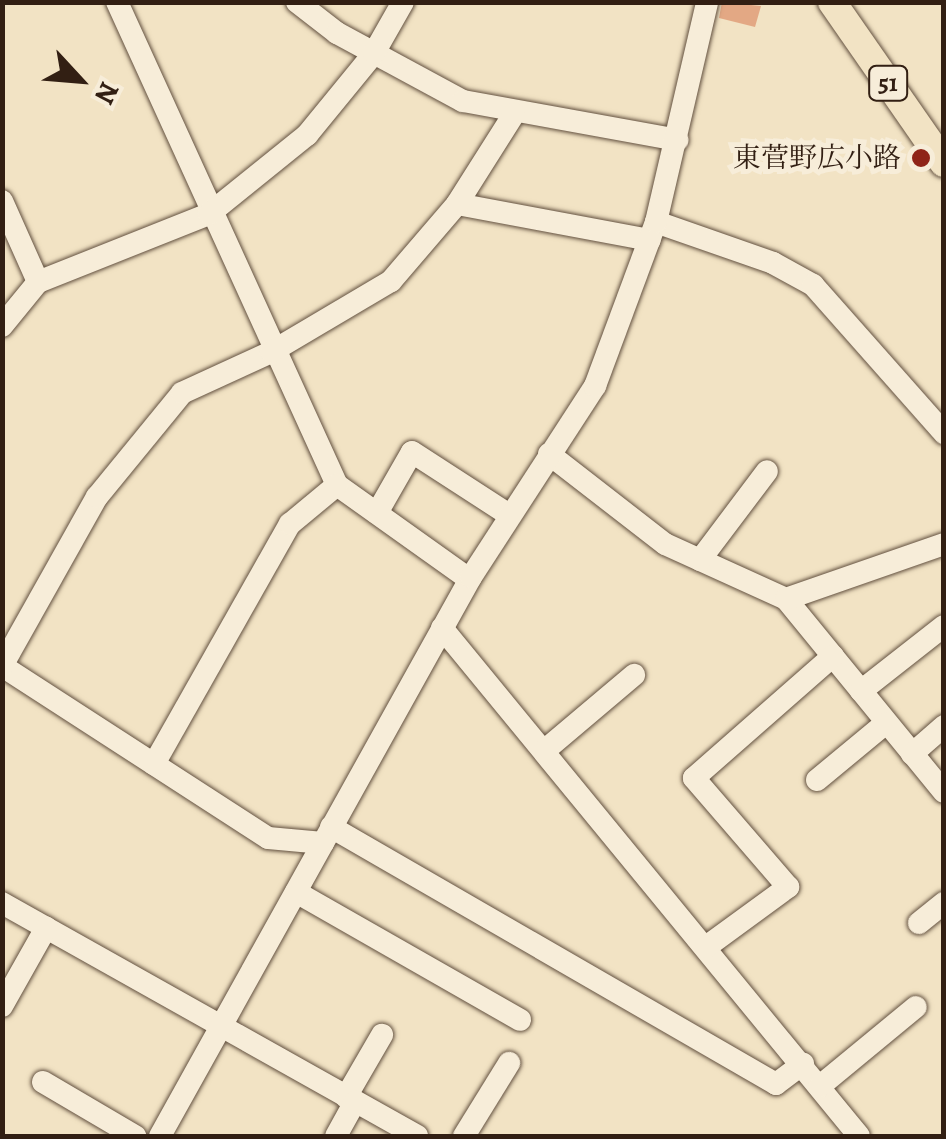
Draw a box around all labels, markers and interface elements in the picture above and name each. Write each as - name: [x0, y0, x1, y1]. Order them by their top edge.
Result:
- north arrow: [30, 30, 130, 130]
- road number: 51: [868, 63, 908, 103]
- text: N: [85, 76, 129, 111]
- place label: 東菅野広小路: [733, 141, 901, 175]
- marker: 東菅野広小路: [910, 147, 932, 169]

